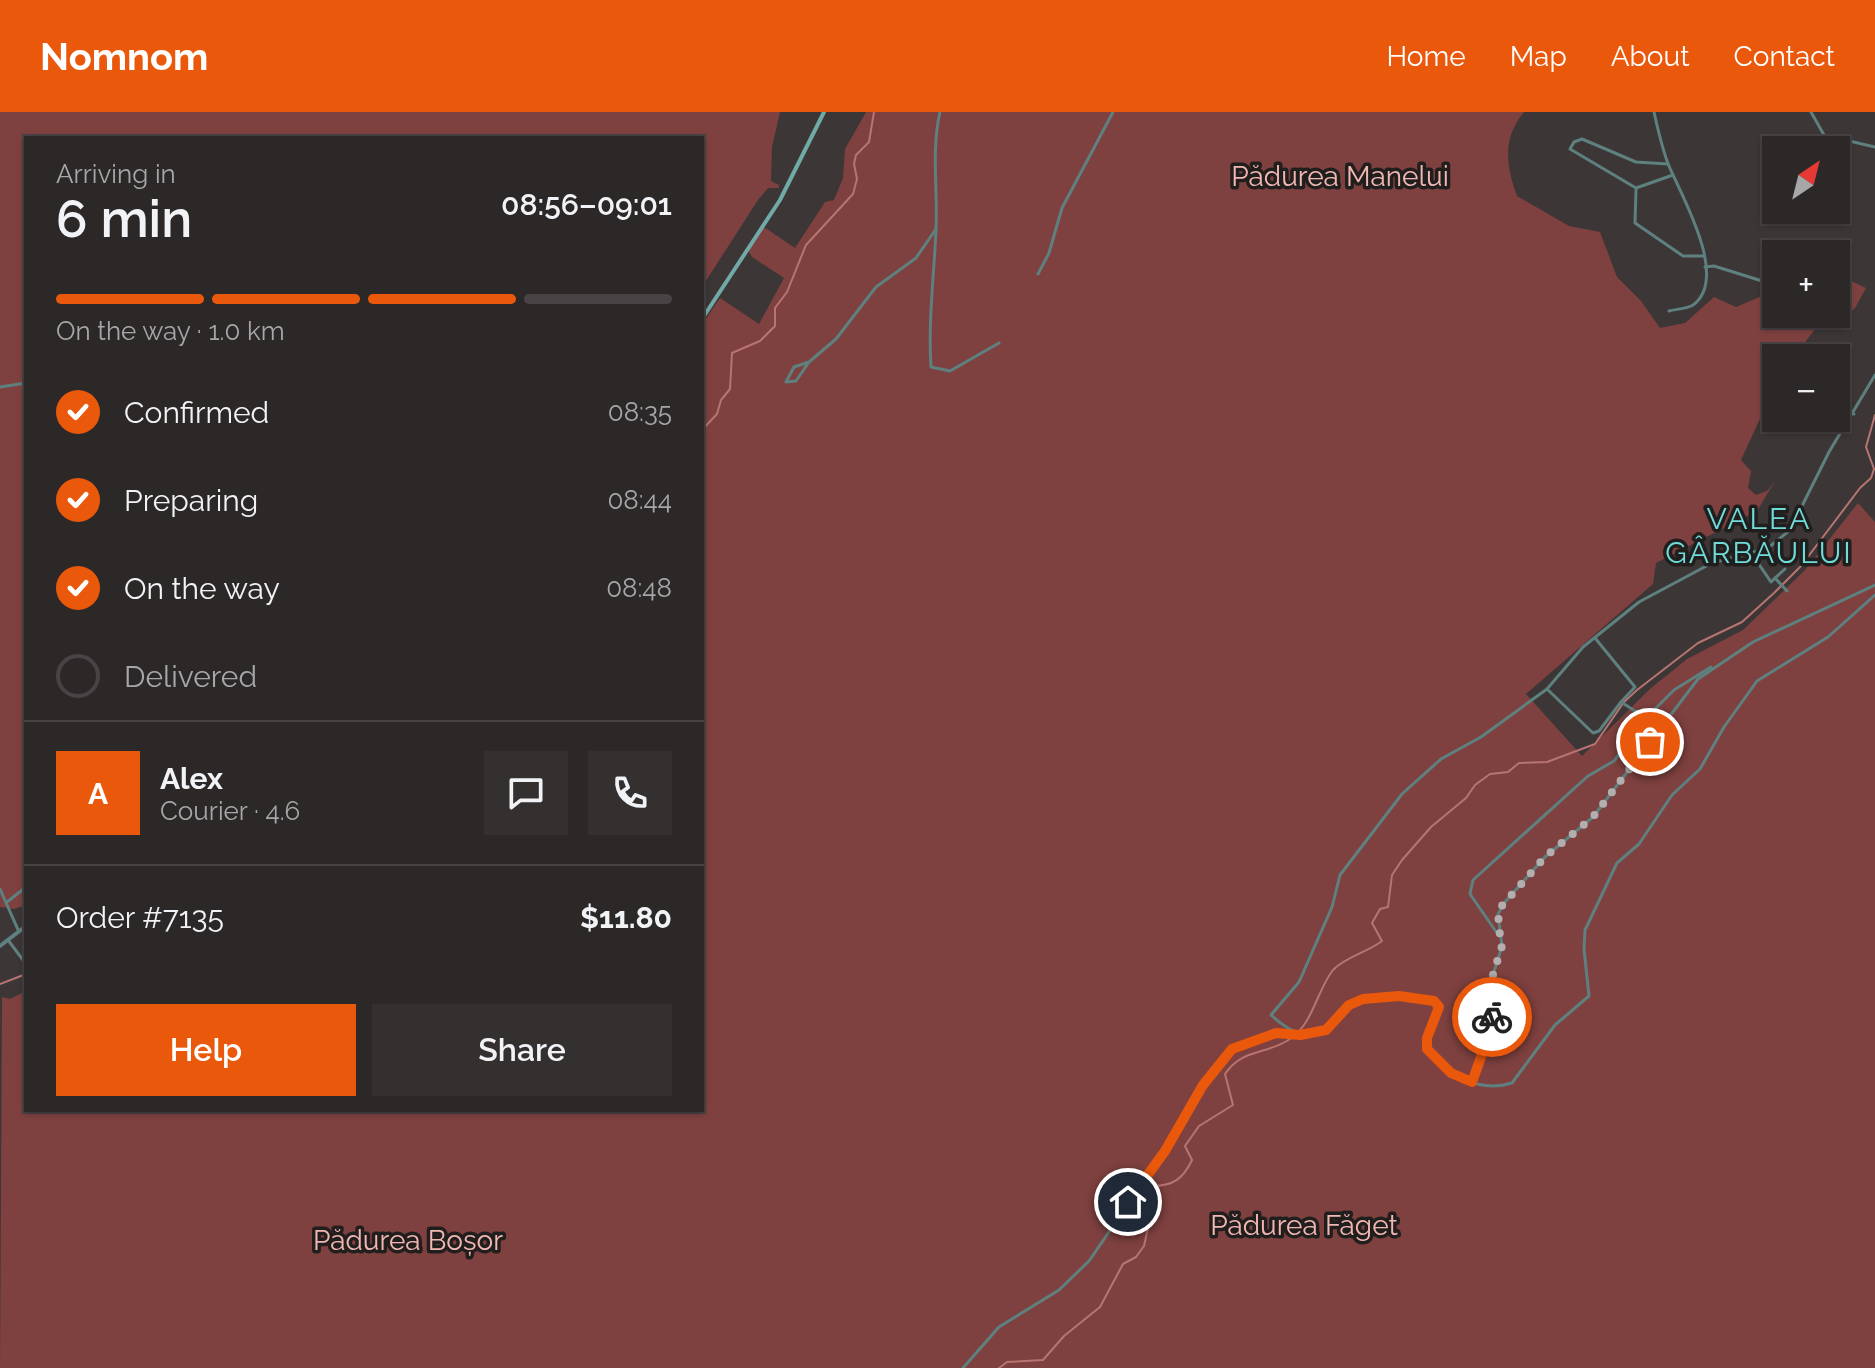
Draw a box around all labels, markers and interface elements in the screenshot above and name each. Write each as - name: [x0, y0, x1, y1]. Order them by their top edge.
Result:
- text: Nomnom: [40, 34, 208, 79]
- text: Home: [1386, 40, 1466, 73]
- text: Map: [1510, 40, 1567, 73]
- text: About: [1611, 40, 1690, 73]
- text: Contact: [1734, 40, 1835, 73]
- north arrow: [1762, 136, 1850, 224]
- map controls: [1762, 136, 1850, 432]
- text: Arriving in: [56, 159, 176, 189]
- park label: Pădurea Manelui: [1231, 160, 1449, 193]
- text: 08:56–09:01: [501, 187, 672, 222]
- text: 6 min: [56, 188, 192, 249]
- button: +: [1762, 240, 1850, 328]
- text: On the way · 1.0 km: [56, 316, 285, 346]
- button: −: [1762, 344, 1850, 432]
- icon: check: [56, 390, 100, 434]
- text: Confirmed: [124, 395, 269, 430]
- text: 08:35: [608, 397, 672, 427]
- icon: check: [56, 478, 100, 522]
- text: Preparing: [124, 483, 258, 518]
- text: 08:44: [607, 485, 672, 515]
- district label: VALEA GÂRBĂULUI: [1665, 501, 1853, 570]
- icon: check: [56, 566, 100, 610]
- text: On the way: [124, 571, 280, 606]
- text: 08:48: [606, 573, 672, 603]
- text: Delivered: [124, 659, 257, 694]
- pin: [1616, 708, 1684, 776]
- icon: bag: [1628, 720, 1672, 764]
- button: chat: [484, 751, 568, 835]
- button: phone: [588, 751, 672, 835]
- text: Alex: [160, 761, 223, 796]
- text: A: [88, 776, 108, 811]
- text: Courier · 4.6: [160, 796, 300, 826]
- text: Order #7135: [56, 900, 224, 935]
- text: $11.80: [580, 900, 672, 935]
- courier: [1452, 977, 1532, 1057]
- icon: bike: [1470, 995, 1514, 1039]
- button: Help: [56, 1004, 356, 1096]
- button: Share: [372, 1004, 672, 1096]
- pin: [1094, 1168, 1162, 1236]
- icon: home: [1106, 1180, 1150, 1224]
- park label: Pădurea Făget: [1210, 1209, 1398, 1242]
- park label: Pădurea Boșor: [313, 1224, 503, 1257]

